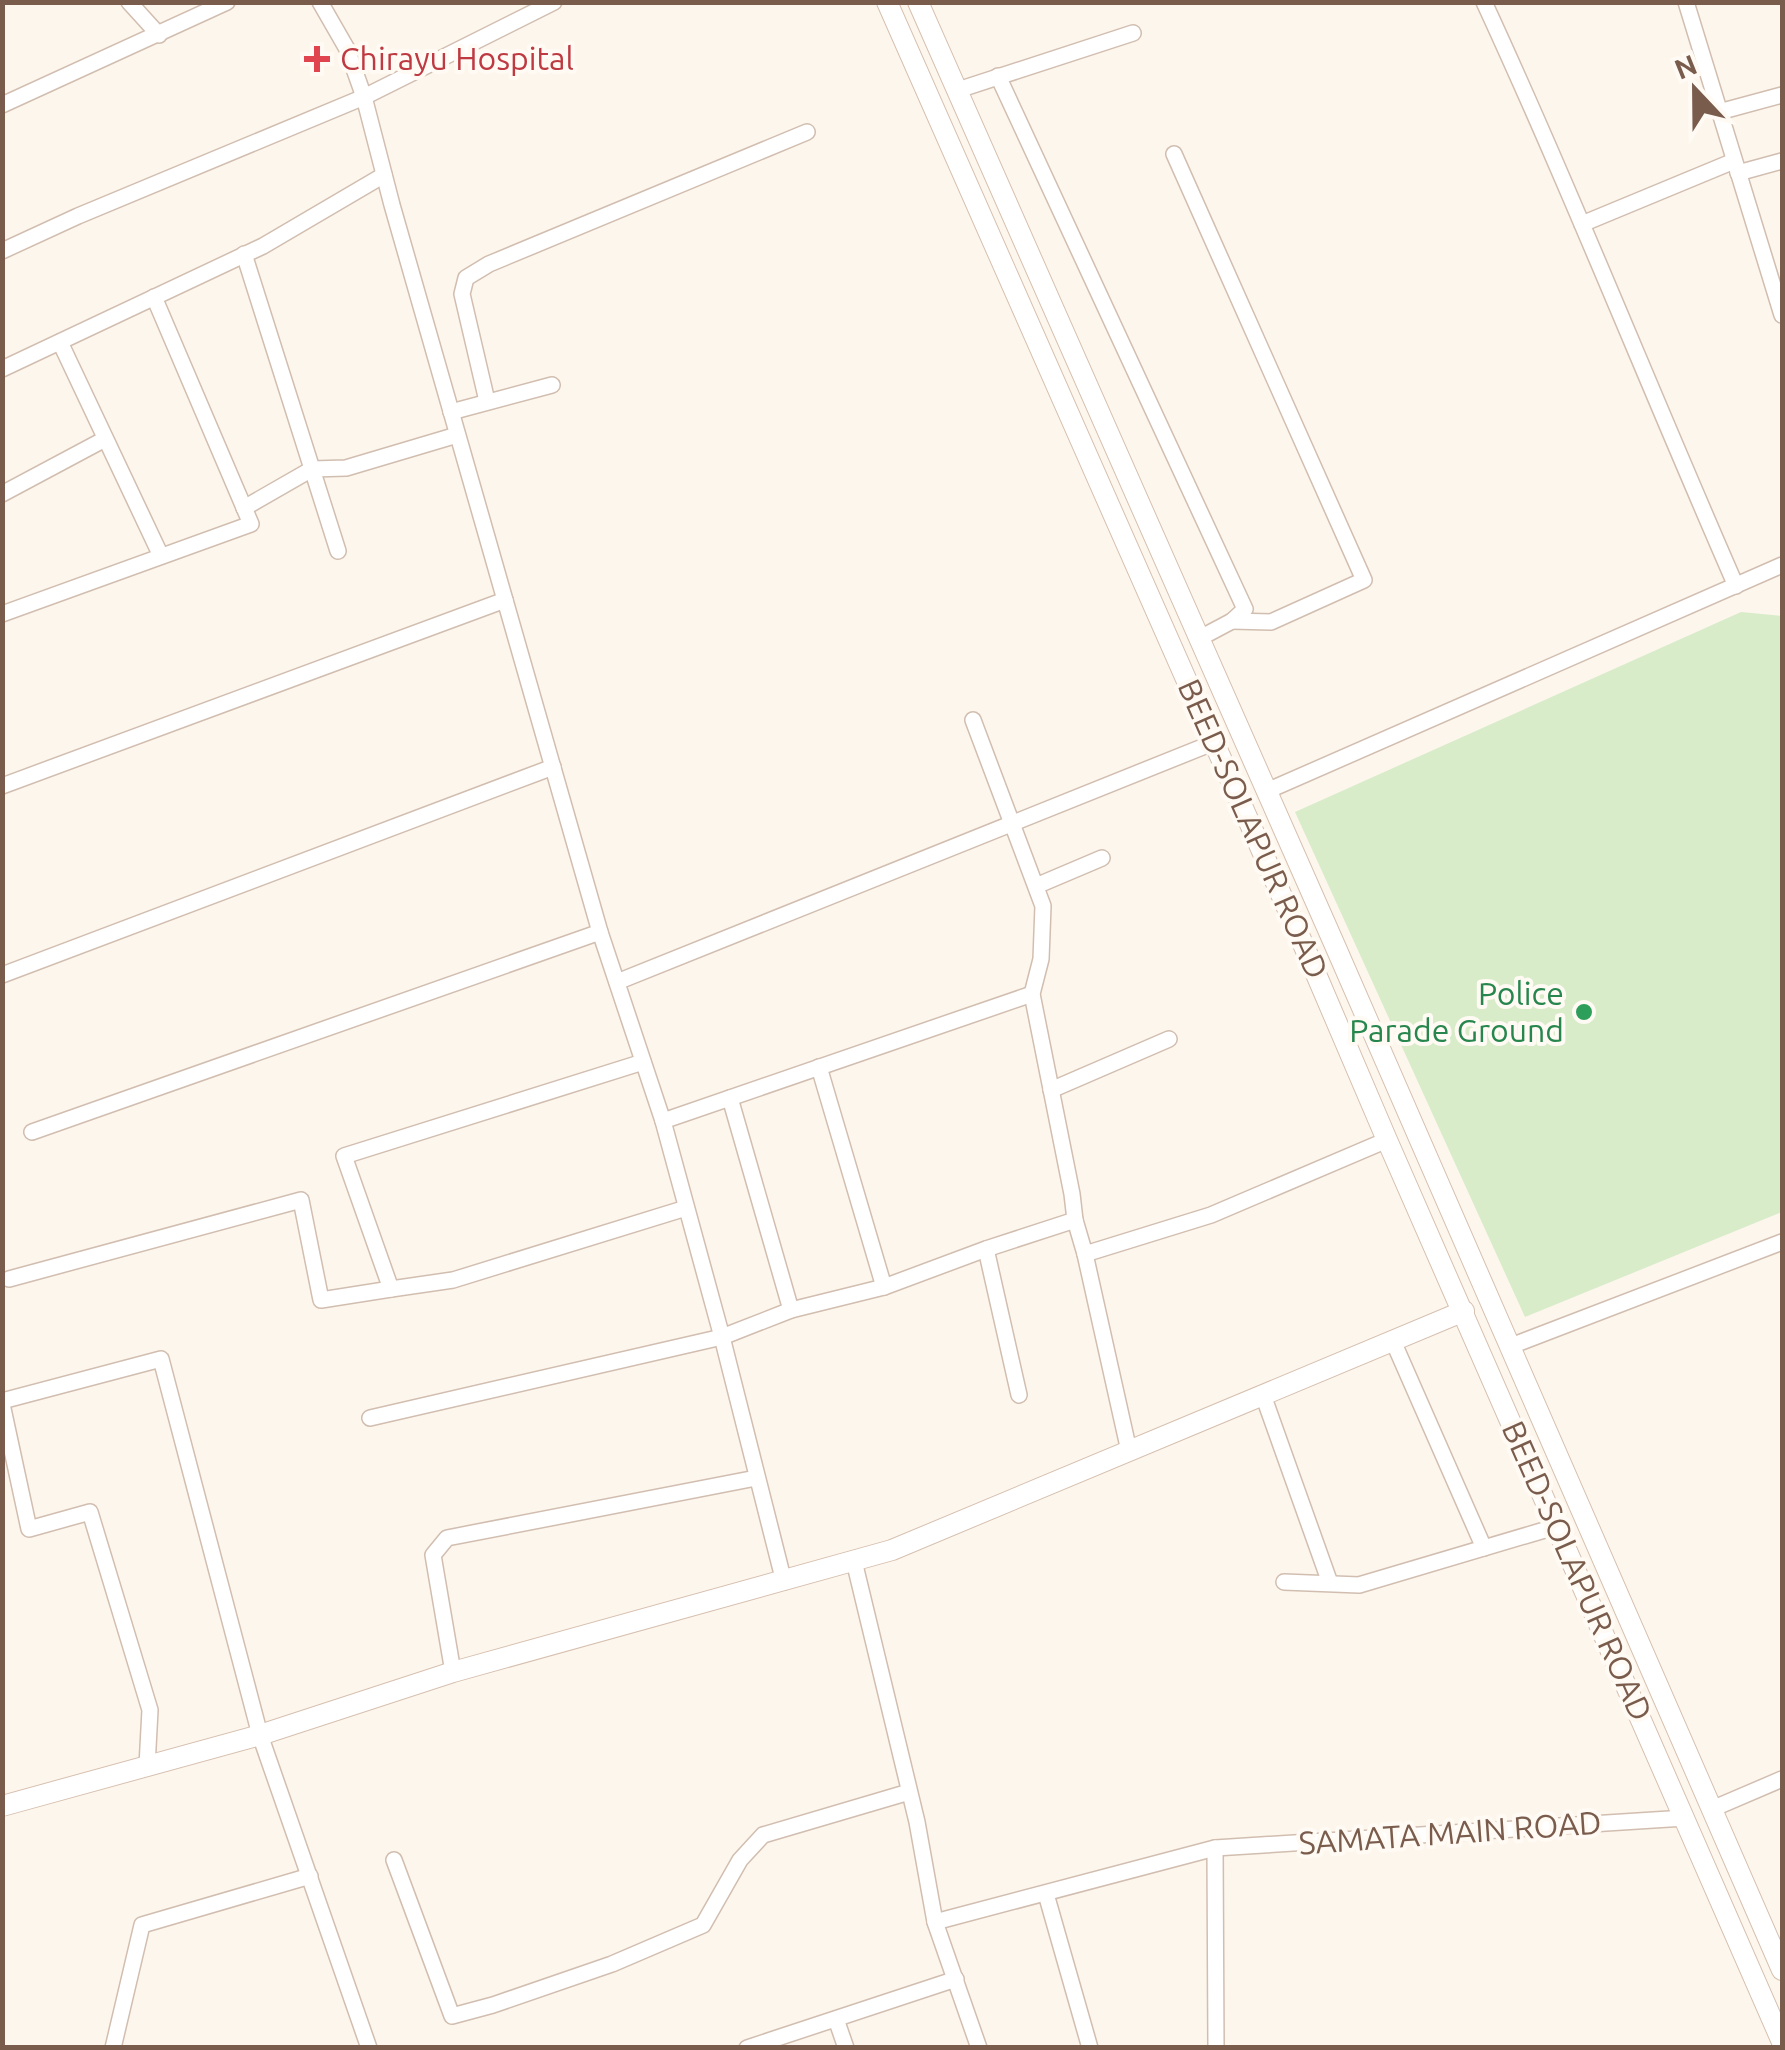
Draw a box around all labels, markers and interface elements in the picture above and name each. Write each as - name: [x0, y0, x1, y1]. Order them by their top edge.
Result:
- place label: Chirayu Hospital: [340, 40, 574, 76]
- north arrow: [1645, 40, 1745, 140]
- marker: Chirayu Hospital: [304, 46, 330, 72]
- text: N: [1670, 48, 1701, 85]
- street label: BEED-SOLAPUR ROAD: [1172, 673, 1336, 984]
- place label: Police Parade Ground: [1349, 975, 1564, 1048]
- marker: Police Parade Ground: [1573, 1001, 1595, 1023]
- street label: BEED-SOLAPUR ROAD: [1496, 1415, 1660, 1726]
- street label: SAMATA MAIN ROAD: [1297, 1803, 1603, 1861]

